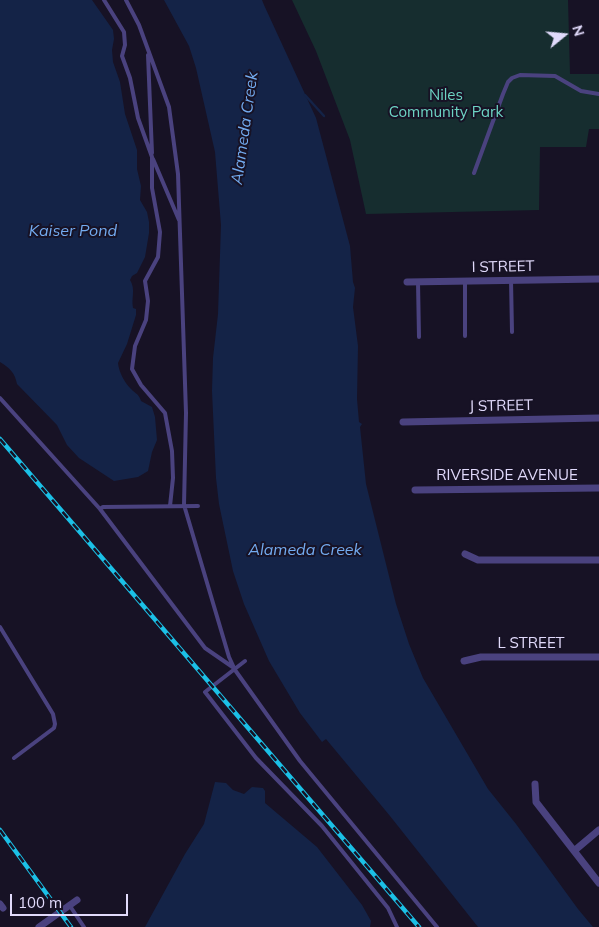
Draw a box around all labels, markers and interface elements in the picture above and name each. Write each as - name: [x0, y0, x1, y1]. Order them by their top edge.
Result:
- north arrow: [539, 10, 589, 60]
- text: N: [568, 23, 588, 38]
- water label: Alameda Creek: [228, 70, 262, 186]
- park label: Niles Community Park: [389, 86, 503, 121]
- water label: Kaiser Pond: [29, 221, 117, 241]
- street label: I STREET: [471, 257, 535, 277]
- street label: J STREET: [469, 396, 533, 416]
- street label: RIVERSIDE AVENUE: [436, 466, 578, 484]
- water label: Alameda Creek: [248, 540, 362, 560]
- street label: L STREET: [497, 634, 565, 652]
- scale bar: [12, 884, 130, 916]
- text: 100 m: [18, 893, 62, 912]

